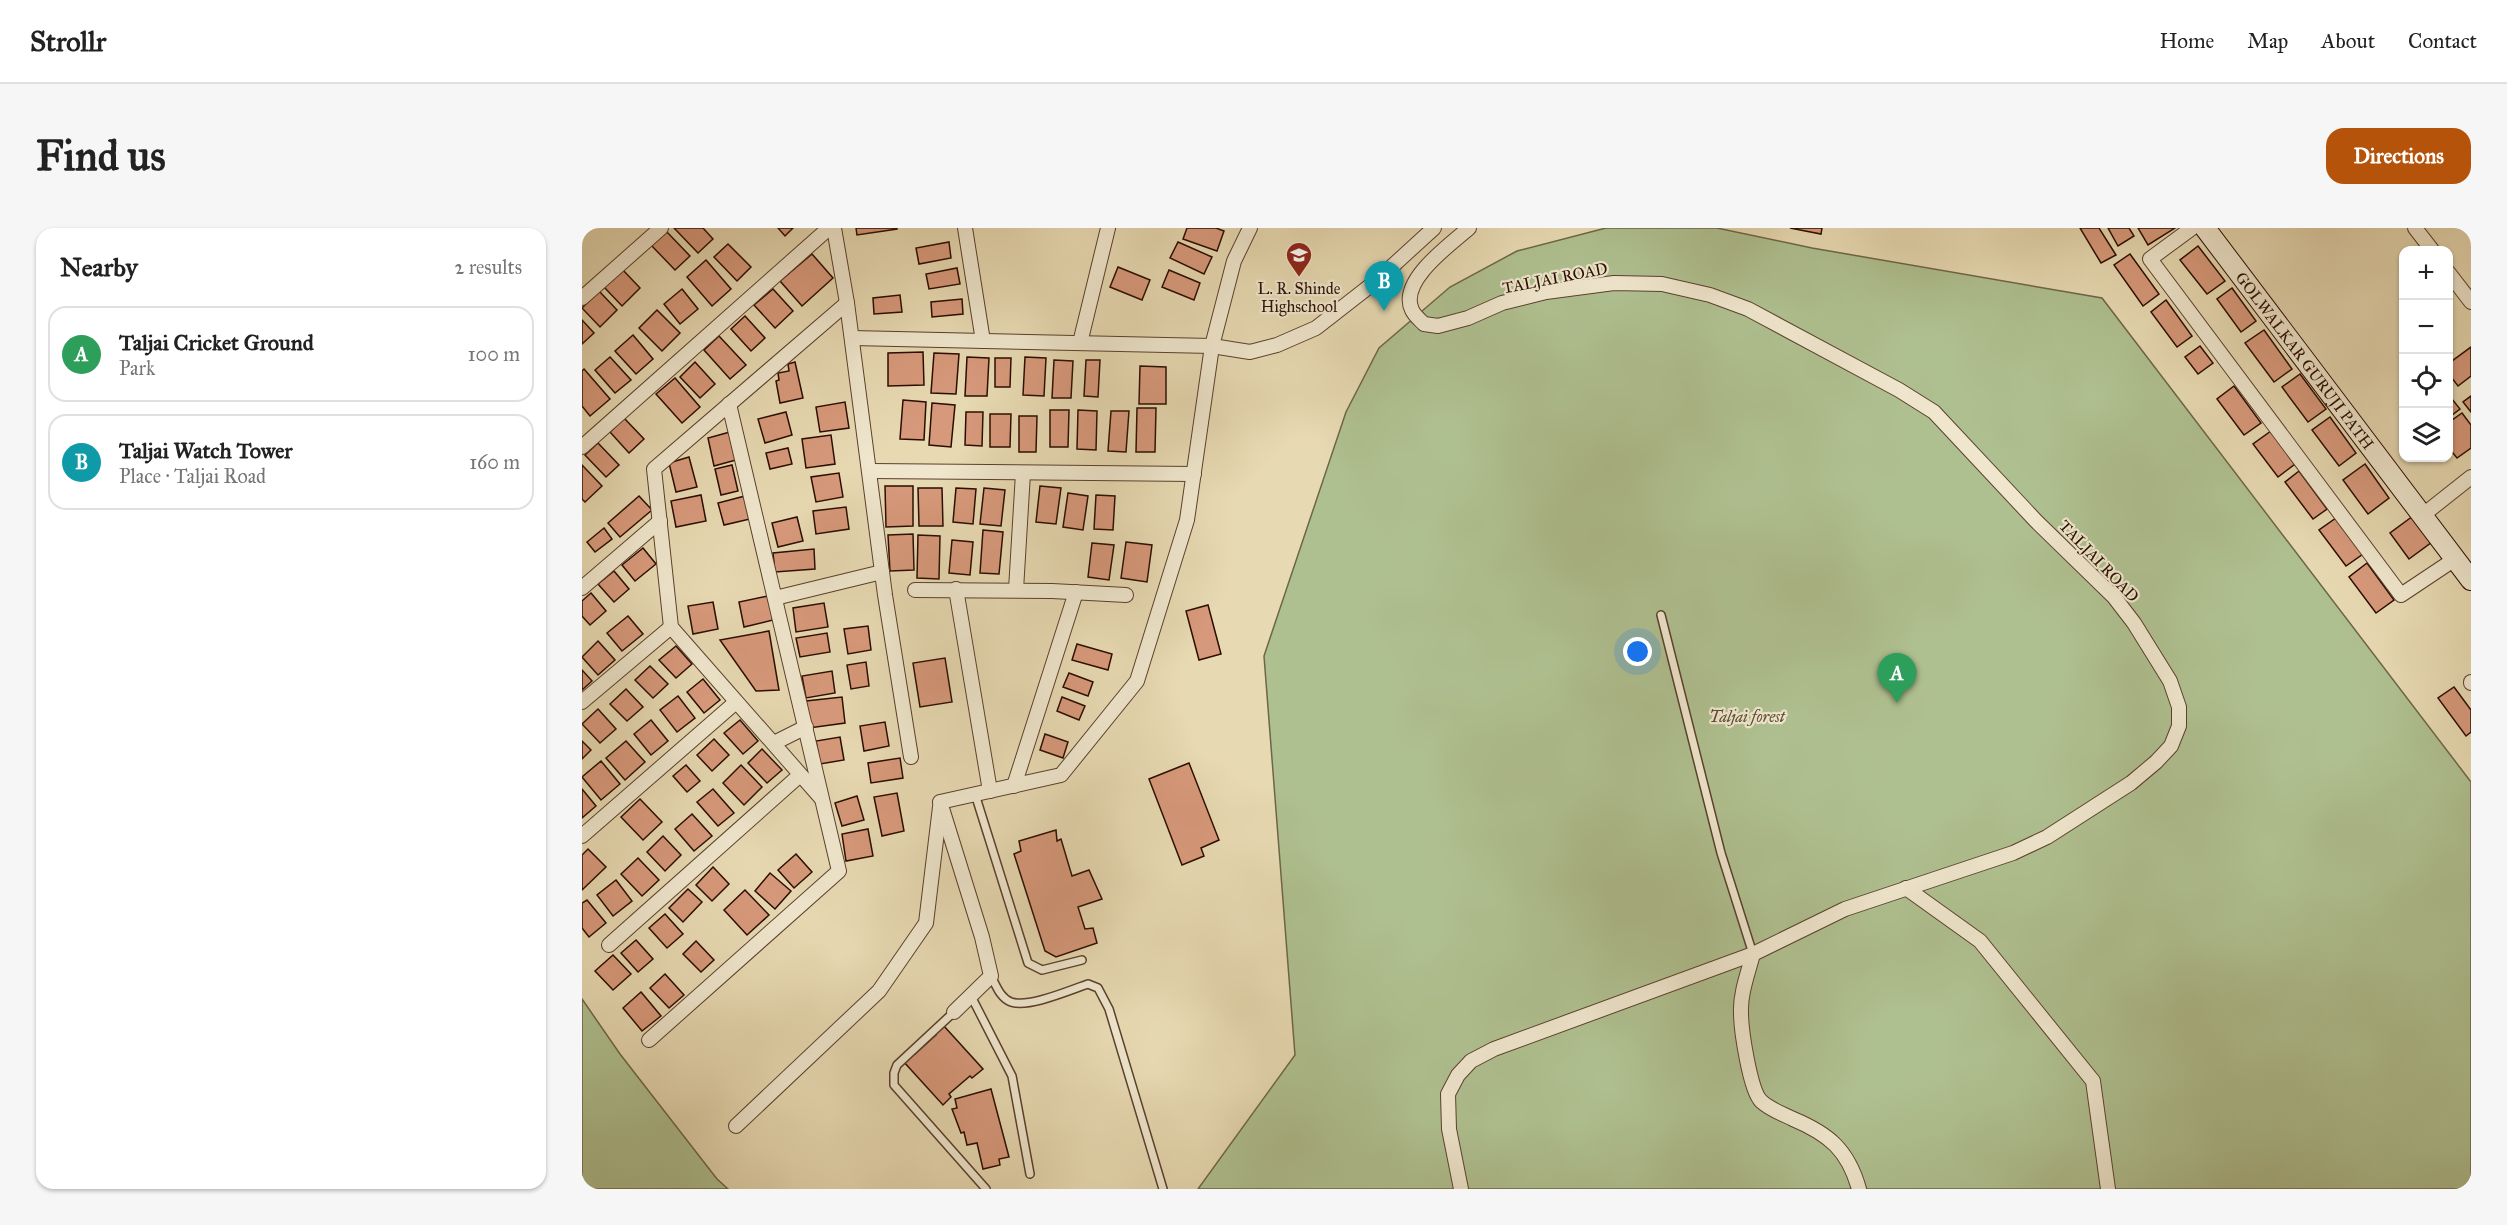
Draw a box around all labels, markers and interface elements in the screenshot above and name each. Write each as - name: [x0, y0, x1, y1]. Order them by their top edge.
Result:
- text: Strollr: [30, 24, 106, 59]
- text: Home: [2159, 28, 2214, 54]
- text: Map: [2247, 28, 2288, 54]
- text: About: [2321, 28, 2375, 54]
- text: Contact: [2408, 28, 2477, 54]
- button: Directions: [2326, 128, 2471, 184]
- text: Find us: [36, 130, 166, 182]
- school or university icon: L. R. Shinde Highschool: [1284, 240, 1314, 278]
- map controls: [2399, 246, 2453, 462]
- button: +: [2399, 246, 2453, 300]
- text: Nearby: [60, 251, 138, 283]
- text: 2 results: [454, 255, 522, 279]
- street label: TALJAI ROAD: [1501, 258, 1609, 298]
- pin: B: [1364, 262, 1404, 311]
- street label: GOLWALKAR GURUJI PATH: [2232, 268, 2378, 453]
- place label: L. R. Shinde Highschool: [1258, 279, 1341, 317]
- button: −: [2399, 300, 2453, 354]
- text: Taljai Cricket Ground: [119, 329, 314, 356]
- text: A: [75, 342, 88, 366]
- text: 100 m: [468, 342, 520, 366]
- button: locate: [2399, 354, 2453, 408]
- text: Park: [119, 356, 155, 380]
- button: layers: [2399, 408, 2453, 462]
- text: Taljai Watch Tower: [119, 437, 293, 464]
- text: B: [75, 450, 88, 474]
- text: 160 m: [469, 450, 520, 474]
- text: Place · Taljai Road: [119, 464, 266, 488]
- street label: TALJAI ROAD: [2054, 516, 2143, 607]
- your location: [1623, 637, 1652, 666]
- pin: A: [1878, 654, 1916, 703]
- park label: Taljai forest: [1709, 707, 1786, 727]

